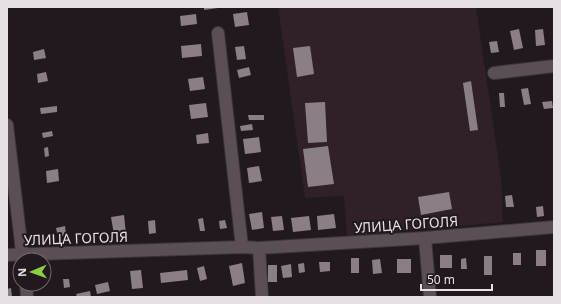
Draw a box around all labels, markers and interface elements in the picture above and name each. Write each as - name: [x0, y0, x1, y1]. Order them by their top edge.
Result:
- street label: УЛИЦА ГОГОЛЯ: [353, 211, 459, 237]
- street label: УЛИЦА ГОГОЛЯ: [24, 227, 128, 249]
- north arrow: [12, 252, 52, 292]
- scale bar: [421, 266, 492, 292]
- text: N: [14, 268, 29, 277]
- text: 50 m: [427, 271, 455, 288]

